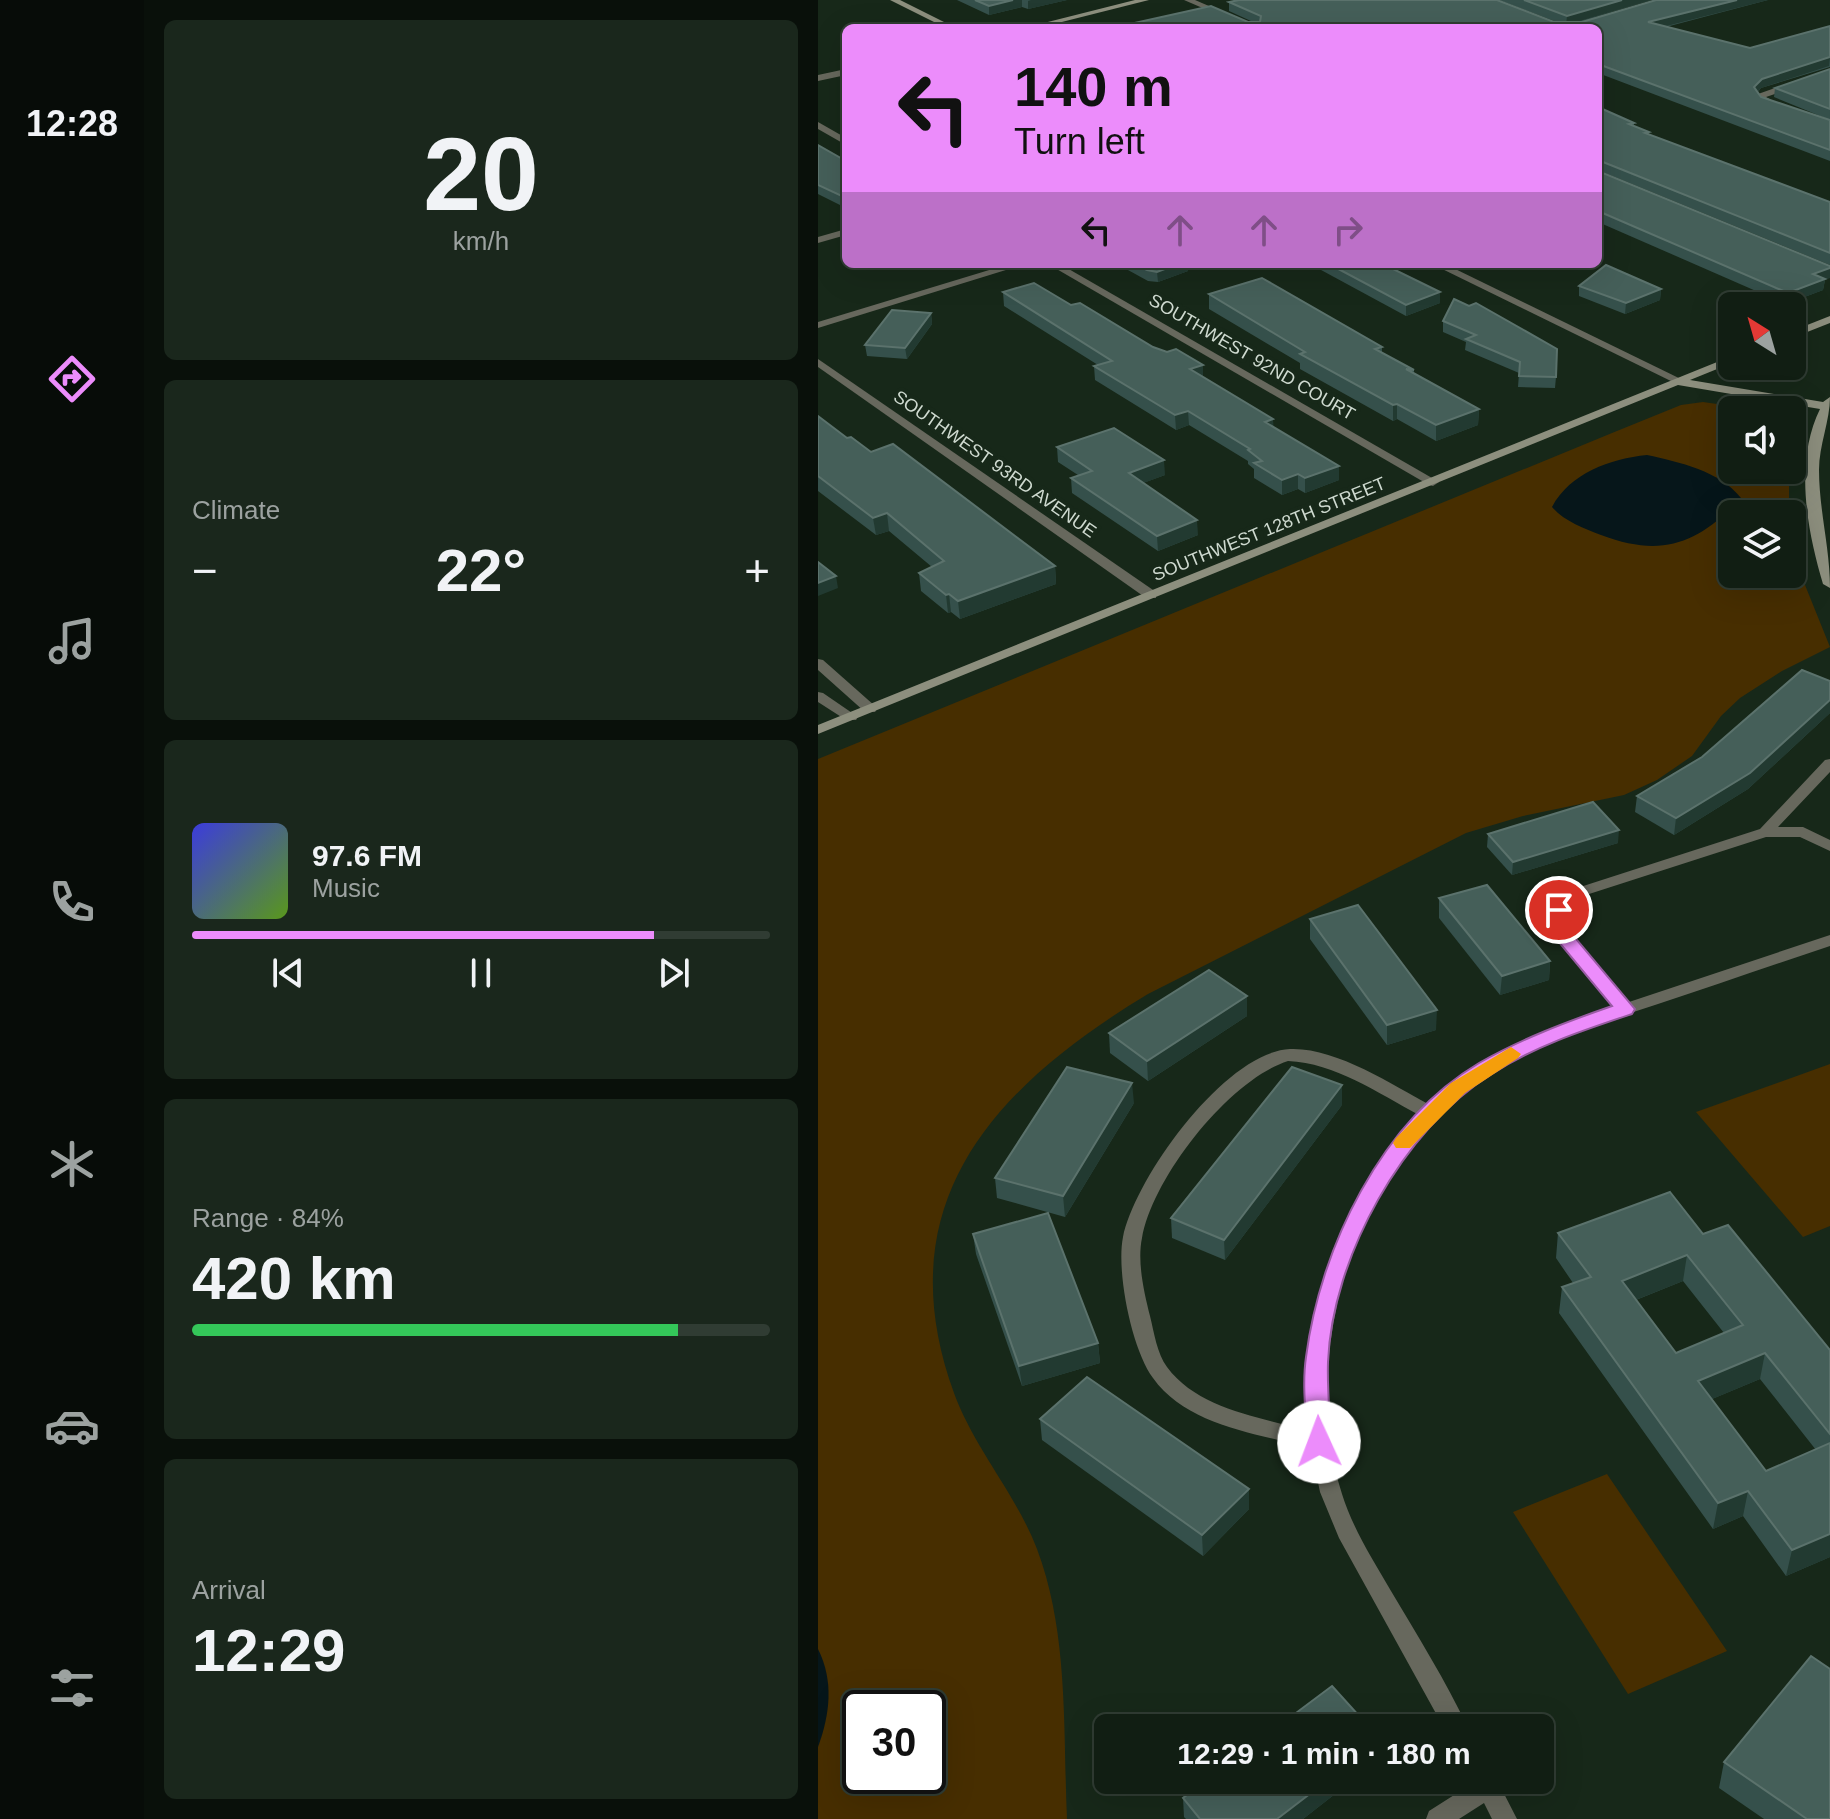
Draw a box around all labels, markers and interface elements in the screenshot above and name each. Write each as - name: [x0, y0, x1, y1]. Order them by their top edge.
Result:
- text: 140 m: [1014, 55, 1173, 118]
- icon: left: [882, 56, 986, 160]
- text: 12:28: [26, 103, 118, 144]
- text: 20: [423, 116, 539, 232]
- text: Turn left: [1014, 121, 1145, 162]
- icon: left: [1074, 208, 1118, 252]
- icon: ahead: [1158, 208, 1202, 252]
- icon: ahead: [1242, 208, 1286, 252]
- icon: right: [1326, 208, 1370, 252]
- text: km/h: [453, 226, 509, 256]
- street label: SOUTHWEST 92ND COURT: [1146, 290, 1358, 424]
- north arrow: [1718, 292, 1806, 380]
- map controls: [1718, 292, 1806, 588]
- icon: directions: [44, 351, 100, 407]
- street label: SOUTHWEST 93RD AVENUE: [890, 386, 1100, 542]
- button: sound: [1718, 396, 1806, 484]
- street label: SOUTHWEST 128TH STREET: [1149, 473, 1389, 585]
- text: Climate: [192, 495, 280, 525]
- button: layers: [1718, 500, 1806, 588]
- text: 22°: [436, 537, 526, 604]
- text: −: [192, 546, 218, 595]
- text: +: [744, 546, 770, 595]
- icon: music: [44, 613, 100, 669]
- text: 97.6 FM: [312, 839, 422, 872]
- text: Music: [312, 873, 380, 903]
- icon: phone: [44, 874, 100, 930]
- pin: [1525, 876, 1593, 944]
- icon: arrive: [1537, 888, 1581, 932]
- icon: previous: [266, 951, 310, 995]
- icon: pause: [459, 951, 503, 995]
- icon: next: [652, 951, 696, 995]
- icon: climate: [44, 1136, 100, 1192]
- text: Range · 84%: [192, 1203, 344, 1233]
- text: 420 km: [192, 1245, 396, 1312]
- icon: car: [44, 1398, 100, 1454]
- position arrow: [1277, 1400, 1361, 1484]
- text: Arrival: [192, 1575, 266, 1605]
- text: 12:29: [192, 1617, 345, 1684]
- icon: filters: [44, 1660, 100, 1716]
- speed limit sign: 30: [842, 1690, 946, 1794]
- text: 12:29 · 1 min · 180 m: [1177, 1737, 1471, 1770]

